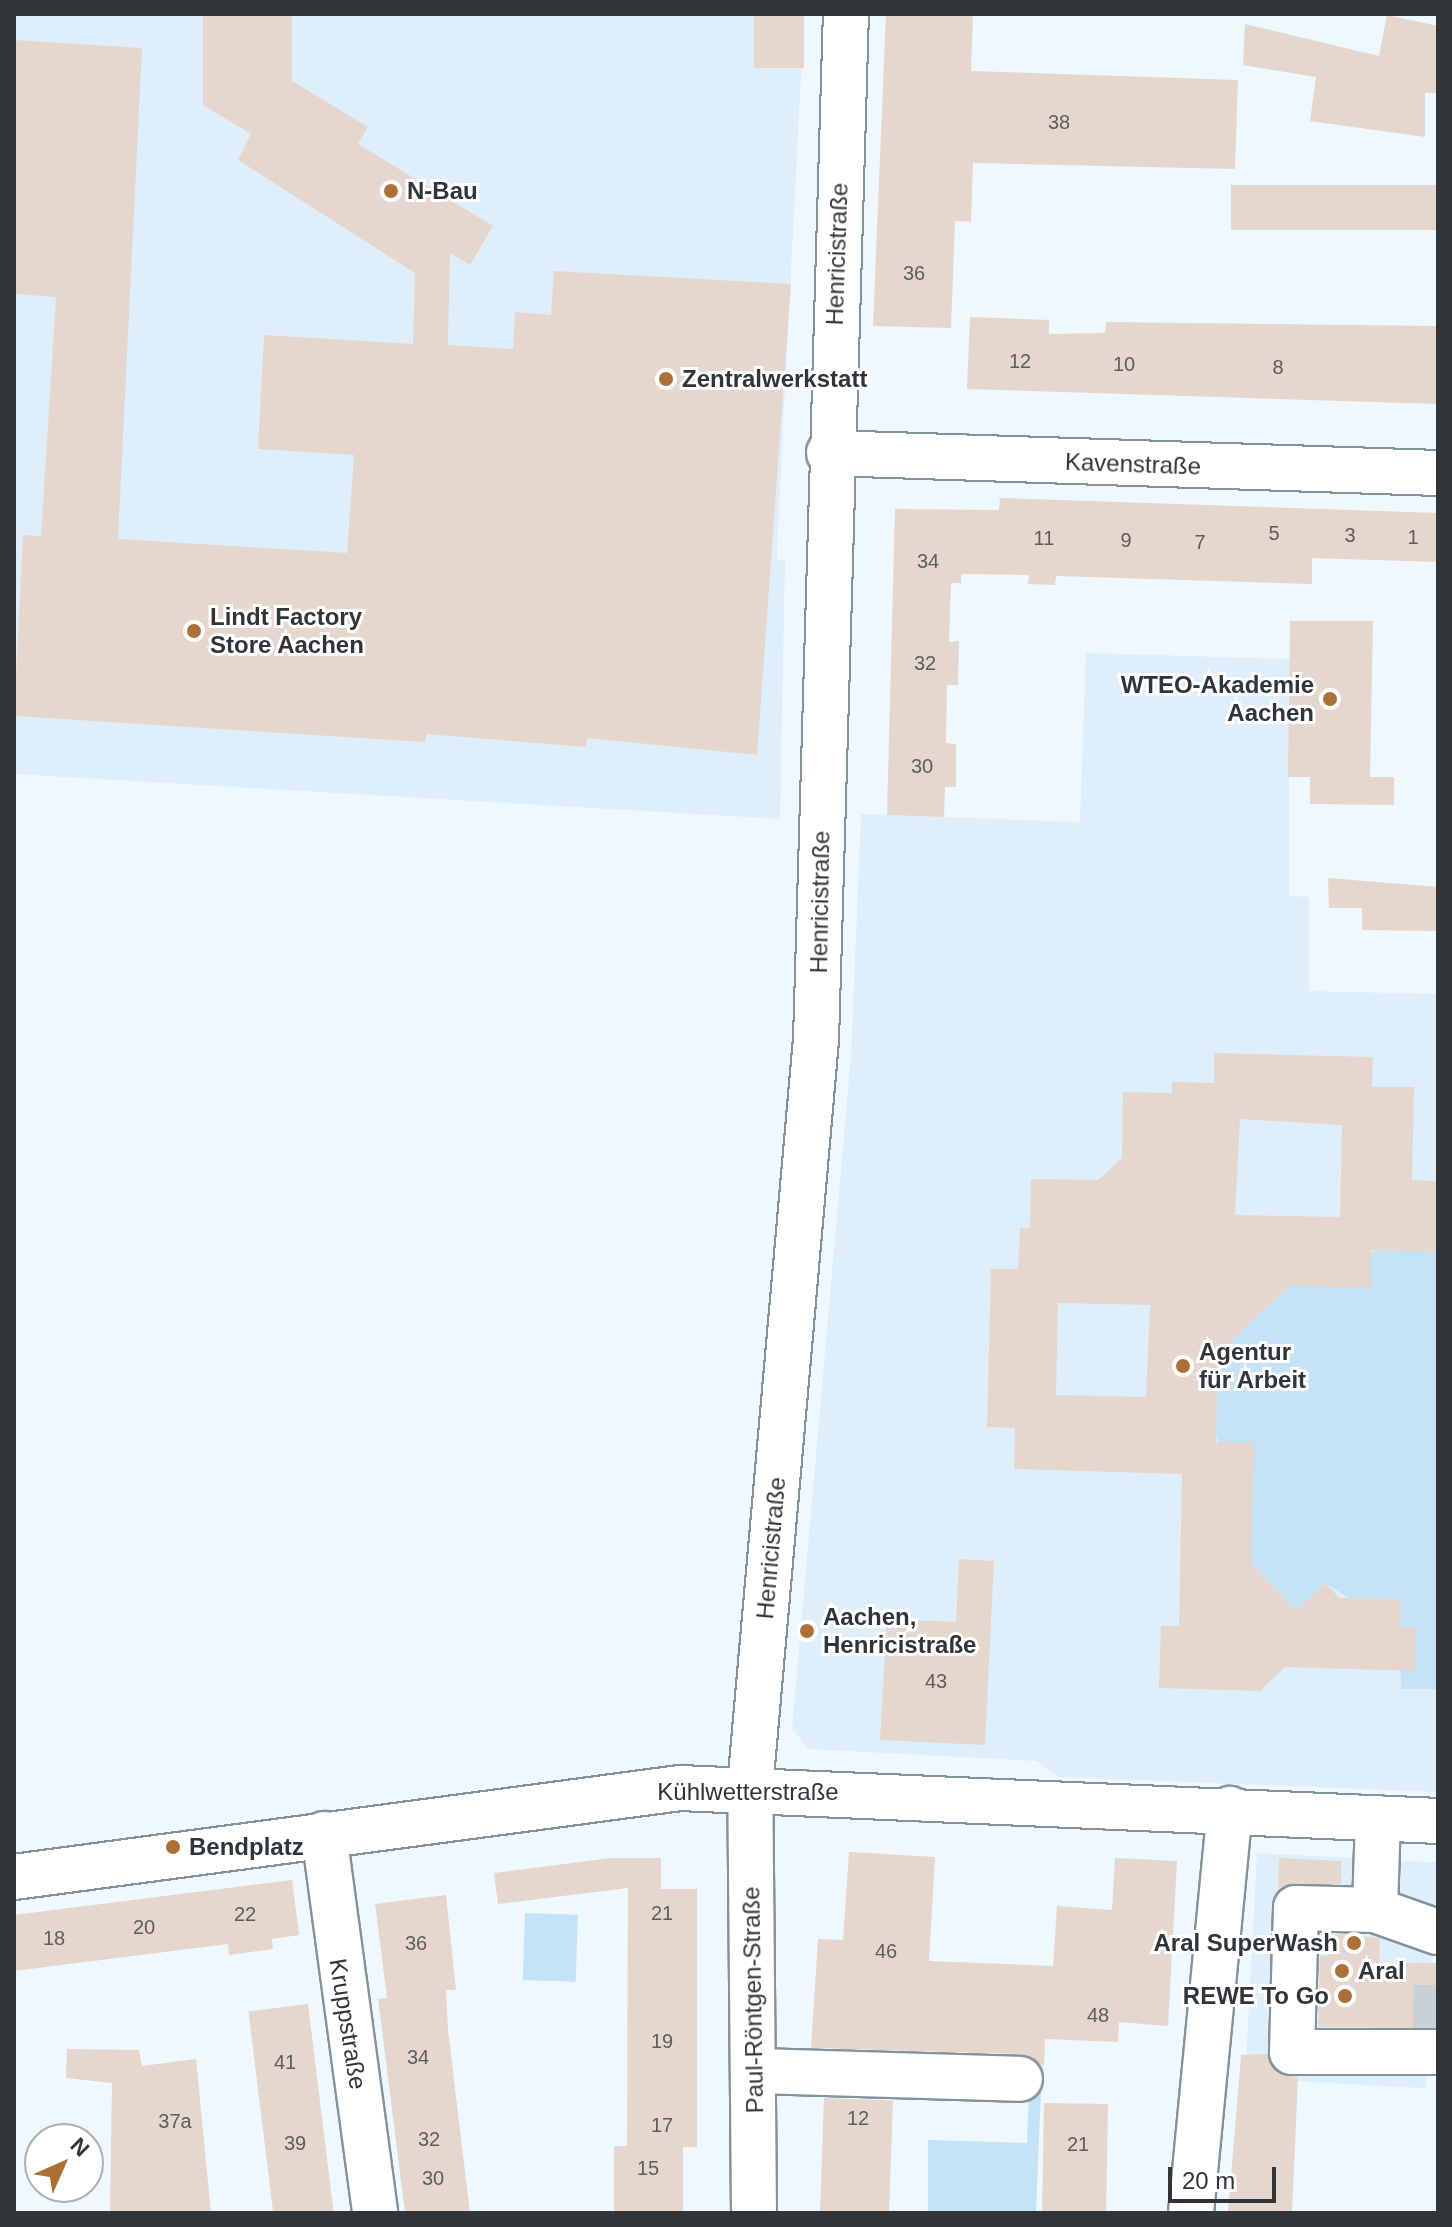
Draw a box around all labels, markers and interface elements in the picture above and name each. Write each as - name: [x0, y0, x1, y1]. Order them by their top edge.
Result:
- house number: 38: [1048, 110, 1070, 134]
- place label: N-Bau: [407, 177, 478, 205]
- marker: N-Bau: [382, 182, 400, 200]
- street label: Henricistraße: [820, 182, 854, 326]
- house number: 36: [903, 261, 925, 285]
- house number: 12: [1009, 349, 1031, 373]
- house number: 10: [1113, 352, 1135, 376]
- house number: 8: [1272, 355, 1284, 379]
- place label: Zentralwerkstatt: [682, 365, 867, 393]
- marker: Zentralwerkstatt: [657, 370, 675, 388]
- street label: Kavenstraße: [1065, 447, 1201, 481]
- house number: 5: [1268, 521, 1280, 545]
- house number: 3: [1344, 523, 1356, 547]
- house number: 1: [1407, 525, 1419, 549]
- house number: 11: [1034, 526, 1054, 550]
- house number: 9: [1120, 528, 1132, 552]
- house number: 7: [1194, 530, 1206, 554]
- house number: 34: [917, 549, 939, 573]
- place label: Lindt Factory Store Aachen: [210, 603, 365, 659]
- marker: Lindt Factory Store Aachen: [185, 622, 203, 640]
- house number: 32: [914, 651, 936, 675]
- place label: WTEO-Akademie Aachen: [1121, 671, 1314, 727]
- marker: WTEO-Akademie Aachen: [1321, 690, 1339, 708]
- house number: 30: [911, 754, 933, 778]
- street label: Henricistraße: [804, 830, 836, 974]
- place label: Agentur für Arbeit: [1199, 1338, 1307, 1394]
- marker: Agentur für Arbeit: [1174, 1357, 1192, 1375]
- street label: Henricistraße: [750, 1476, 792, 1620]
- place label: Aachen, Henricistraße: [823, 1603, 976, 1659]
- marker: Aachen, Henricistraße: [798, 1622, 816, 1640]
- house number: 43: [925, 1669, 947, 1693]
- street label: Kühlwetterstraße: [657, 1778, 839, 1806]
- place label: Bendplatz: [189, 1833, 304, 1861]
- marker: Bendplatz: [164, 1838, 182, 1856]
- street label: Paul-Röntgen-Straße: [737, 1886, 769, 2114]
- house number: 21: [651, 1901, 673, 1925]
- house number: 22: [234, 1902, 256, 1926]
- house number: 20: [133, 1915, 155, 1939]
- house number: 18: [43, 1926, 65, 1950]
- place label: Aral SuperWash: [1154, 1929, 1338, 1957]
- house number: 36: [405, 1931, 427, 1955]
- marker: Aral SuperWash: [1345, 1934, 1363, 1952]
- house number: 46: [875, 1939, 897, 1963]
- street label: Kruppstraße: [323, 1957, 373, 2091]
- place label: Aral: [1358, 1957, 1405, 1985]
- marker: Aral: [1333, 1962, 1351, 1980]
- place label: REWE To Go: [1183, 1982, 1329, 2010]
- marker: REWE To Go: [1336, 1987, 1354, 2005]
- house number: 48: [1087, 2003, 1109, 2027]
- house number: 19: [651, 2029, 673, 2053]
- house number: 34: [407, 2045, 429, 2069]
- house number: 41: [274, 2050, 296, 2074]
- house number: 12: [847, 2106, 869, 2130]
- house number: 37a: [158, 2109, 192, 2133]
- house number: 17: [651, 2113, 673, 2137]
- north arrow: [24, 2123, 104, 2203]
- house number: 32: [418, 2127, 440, 2151]
- house number: 39: [284, 2131, 306, 2155]
- house number: 21: [1067, 2132, 1089, 2156]
- text: N: [65, 2133, 94, 2162]
- scale bar: [1172, 2151, 1280, 2201]
- house number: 15: [637, 2156, 659, 2180]
- house number: 30: [422, 2166, 444, 2190]
- text: 20 m: [1182, 2167, 1235, 2194]

